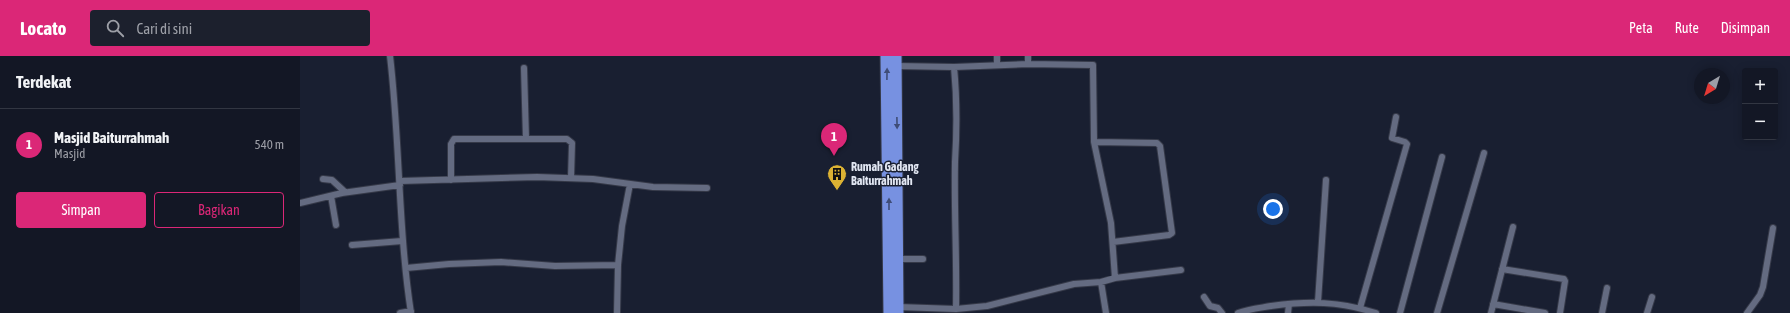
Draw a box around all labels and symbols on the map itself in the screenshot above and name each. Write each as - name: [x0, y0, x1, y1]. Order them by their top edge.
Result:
- one-way arrow: [884, 67, 890, 80]
- north arrow: [1694, 68, 1730, 104]
- one-way arrow: [894, 117, 900, 130]
- pin: 1: [821, 123, 847, 156]
- place label: Rumah Gadang Baiturrahmah: [851, 160, 920, 188]
- building icon: Rumah Gadang Baiturrahmah: [826, 163, 848, 191]
- one-way arrow: [886, 197, 892, 210]
- your location: [1263, 199, 1283, 219]

